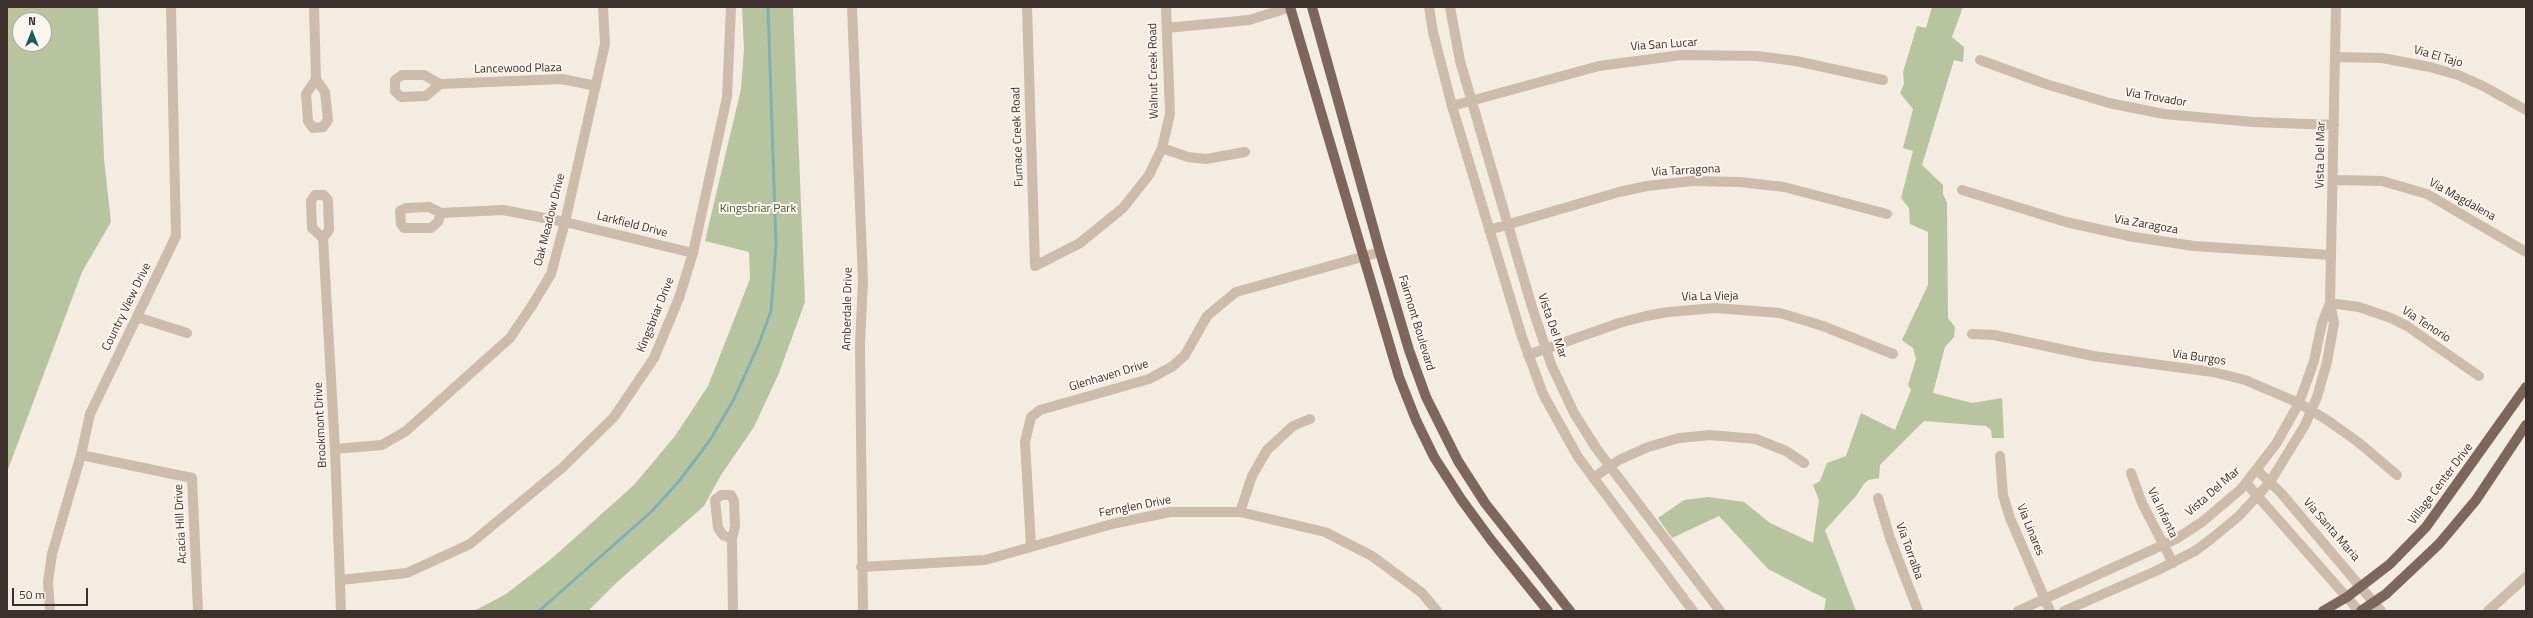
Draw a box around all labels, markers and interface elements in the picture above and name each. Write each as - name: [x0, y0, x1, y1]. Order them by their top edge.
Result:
- north arrow: [12, 12, 52, 52]
- text: N: [28, 13, 36, 29]
- street label: Walnut Creek Road: [1146, 23, 1162, 119]
- street label: Via San Lucar: [1630, 35, 1698, 55]
- street label: Via El Tajo: [2412, 43, 2464, 71]
- street label: Lancewood Plaza: [474, 61, 562, 77]
- street label: Via Trovador: [2124, 85, 2188, 111]
- street label: Furnace Creek Road: [1009, 87, 1027, 187]
- street label: Vista Del Mar: [2313, 121, 2329, 189]
- street label: Via Tarragona: [1651, 162, 1721, 180]
- street label: Oak Meadow Drive: [532, 172, 568, 268]
- street label: Via Magdalena: [2426, 176, 2498, 224]
- park label: Kingsbriar Park: [720, 202, 796, 216]
- street label: Larkfield Drive: [595, 209, 669, 241]
- street label: Via Zaragoza: [2113, 212, 2179, 238]
- street label: Country View Drive: [99, 261, 155, 353]
- street label: Amberdale Drive: [840, 267, 856, 351]
- street label: Fairmont Boulevard: [1395, 273, 1437, 373]
- street label: Kingsbriar Drive: [634, 275, 678, 355]
- street label: Via La Vieja: [1681, 289, 1739, 305]
- street label: Vista Del Mar: [1534, 292, 1570, 360]
- street label: Via Tenorio: [2399, 304, 2453, 346]
- street label: Via Burgos: [2171, 347, 2227, 369]
- street label: Glenhaven Drive: [1068, 357, 1150, 395]
- street label: Brookmont Drive: [312, 382, 330, 468]
- street label: Village Center Drive: [2406, 440, 2476, 528]
- street label: Vista Del Mar: [2183, 464, 2243, 520]
- street label: Acacia Hill Drive: [172, 484, 190, 564]
- street label: Via Infanta: [2144, 485, 2180, 541]
- street label: Fernglen Drive: [1098, 493, 1172, 521]
- street label: Via Santa Maria: [2300, 495, 2362, 565]
- street label: Via Linares: [2013, 502, 2047, 558]
- street label: Via Torralba: [1892, 521, 1926, 581]
- scale bar: [14, 580, 90, 606]
- text: 50 m: [19, 585, 45, 604]

